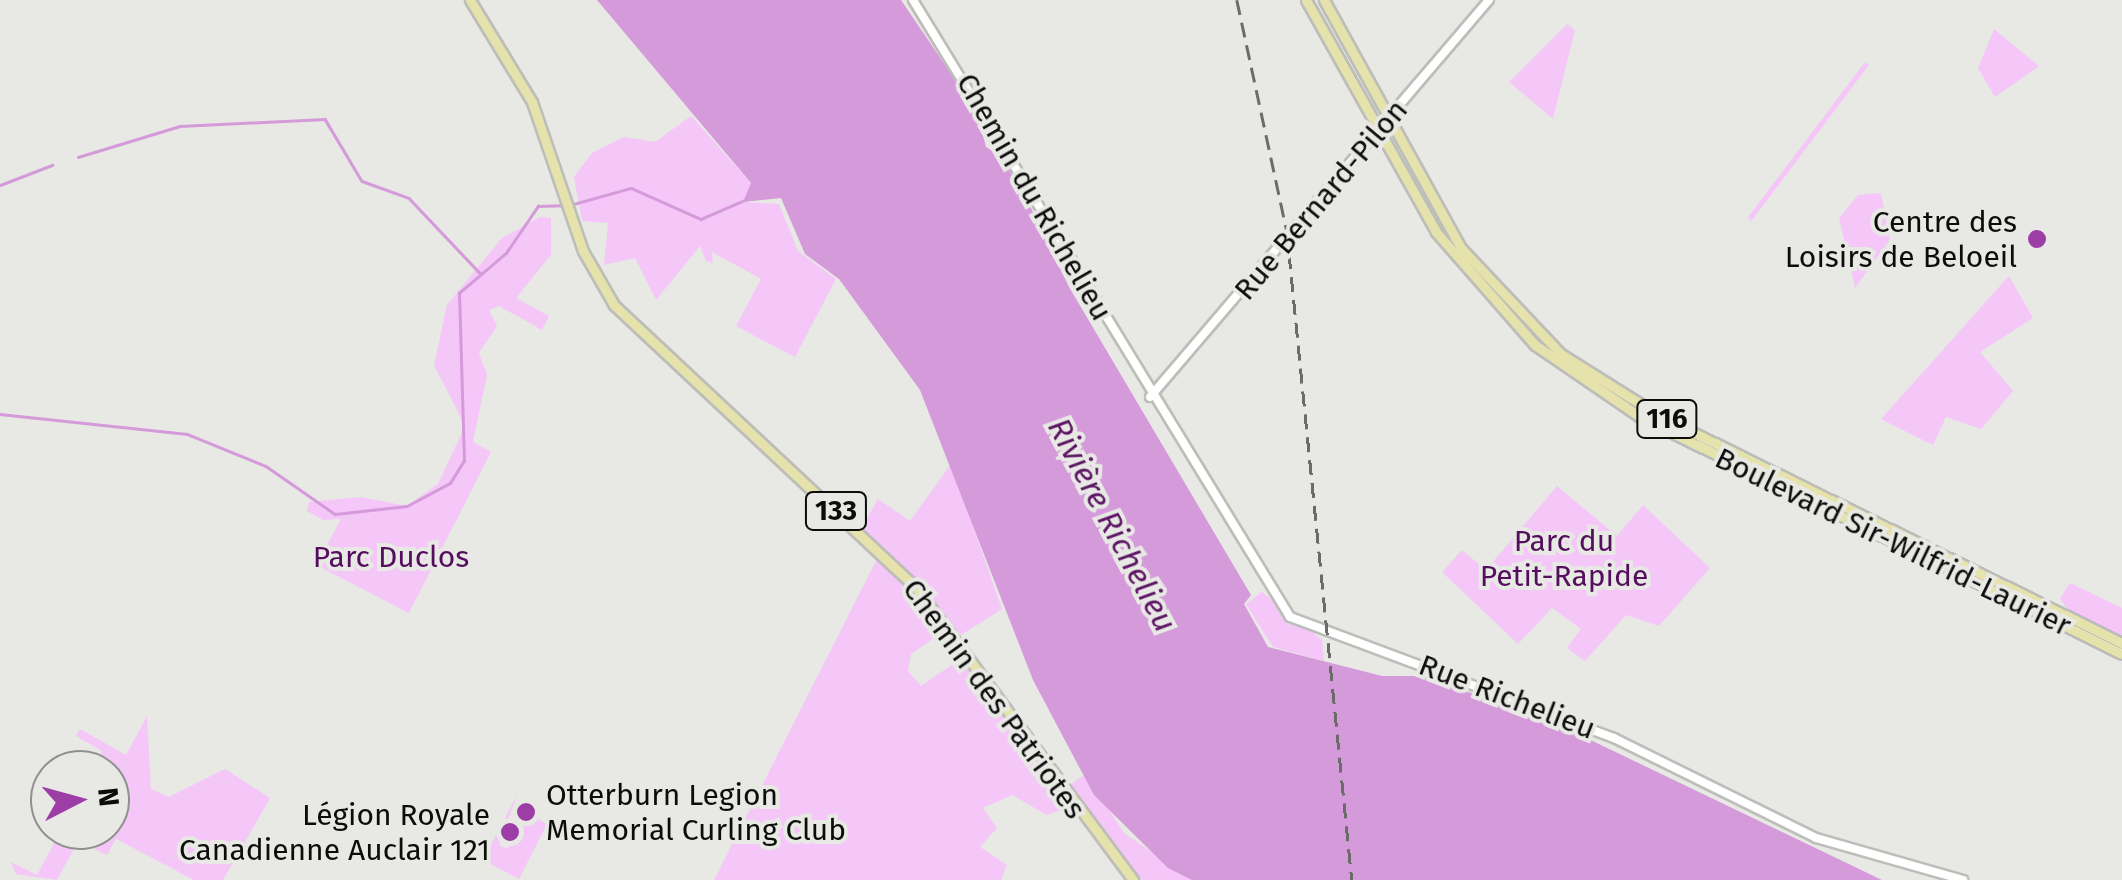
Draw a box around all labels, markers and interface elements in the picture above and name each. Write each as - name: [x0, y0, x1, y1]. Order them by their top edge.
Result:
- street label: Chemin du Richelieu: [949, 67, 1119, 327]
- street label: Rue Bernard-Pilon: [1227, 93, 1415, 307]
- place label: Centre des Loisirs de Beloeil: [1785, 204, 2017, 274]
- marker: Centre des Loisirs de Beloeil: [2026, 228, 2048, 250]
- road number: 116: [1634, 396, 1700, 442]
- water label: Rivière Richelieu: [1039, 412, 1185, 638]
- street label: Boulevard Sir-Wilfrid-Laurier: [1709, 440, 2077, 644]
- road number: 133: [804, 488, 868, 534]
- park label: Parc du Petit-Rapide: [1480, 523, 1648, 594]
- park label: Parc Duclos: [313, 539, 469, 575]
- street label: Chemin des Patriotes: [895, 572, 1093, 826]
- street label: Rue Richelieu: [1414, 647, 1600, 747]
- north arrow: [30, 750, 130, 850]
- place label: Otterburn Legion Memorial Curling Club: [546, 777, 846, 848]
- text: N: [91, 786, 126, 808]
- place label: Légion Royale Canadienne Auclair 121: [179, 797, 490, 868]
- marker: Otterburn Legion Memorial Curling Club: [515, 801, 537, 823]
- marker: Légion Royale Canadienne Auclair 121: [499, 821, 521, 843]

